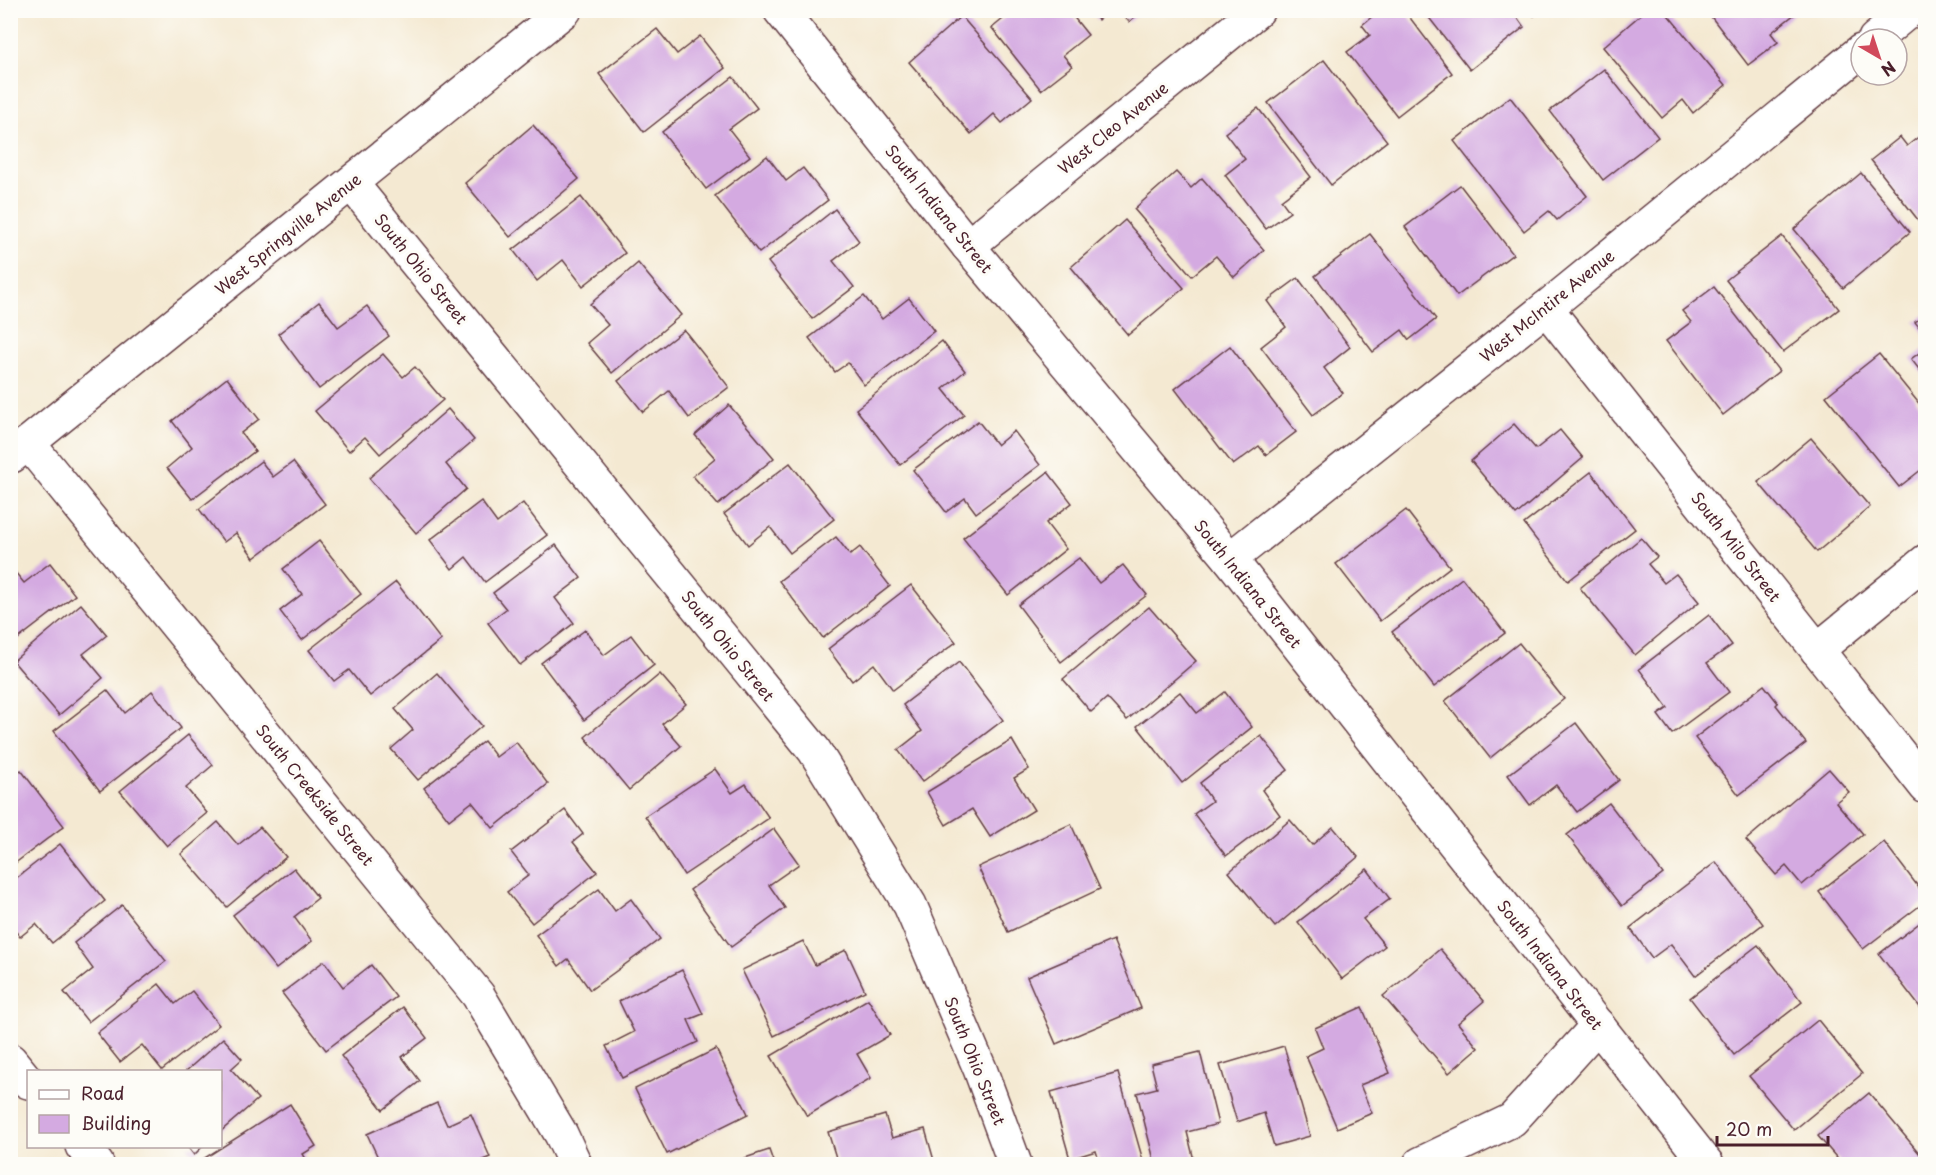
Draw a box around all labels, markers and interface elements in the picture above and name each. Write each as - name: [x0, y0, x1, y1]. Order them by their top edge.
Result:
- north arrow: [1849, 27, 1909, 87]
- text: N: [1877, 56, 1902, 83]
- street label: West Cleo Avenue: [1052, 75, 1173, 179]
- street label: South Indiana Street: [880, 139, 999, 278]
- street label: West Springville Avenue: [209, 167, 366, 300]
- street label: South Ohio Street: [370, 208, 474, 329]
- street label: West McIntire Avenue: [1474, 243, 1619, 367]
- street label: South Milo Street: [1686, 486, 1788, 607]
- street label: South Indiana Street: [1189, 514, 1308, 653]
- street label: South Ohio Street: [677, 585, 781, 706]
- street label: South Creekside Street: [251, 719, 381, 870]
- street label: South Indiana Street: [1492, 894, 1609, 1035]
- street label: South Ohio Street: [939, 993, 1013, 1129]
- legend: [27, 1070, 222, 1148]
- text: Road: [81, 1079, 125, 1106]
- text: Building: [81, 1109, 151, 1136]
- scale bar: [1717, 1109, 1828, 1147]
- text: 20 m: [1726, 1115, 1772, 1142]

